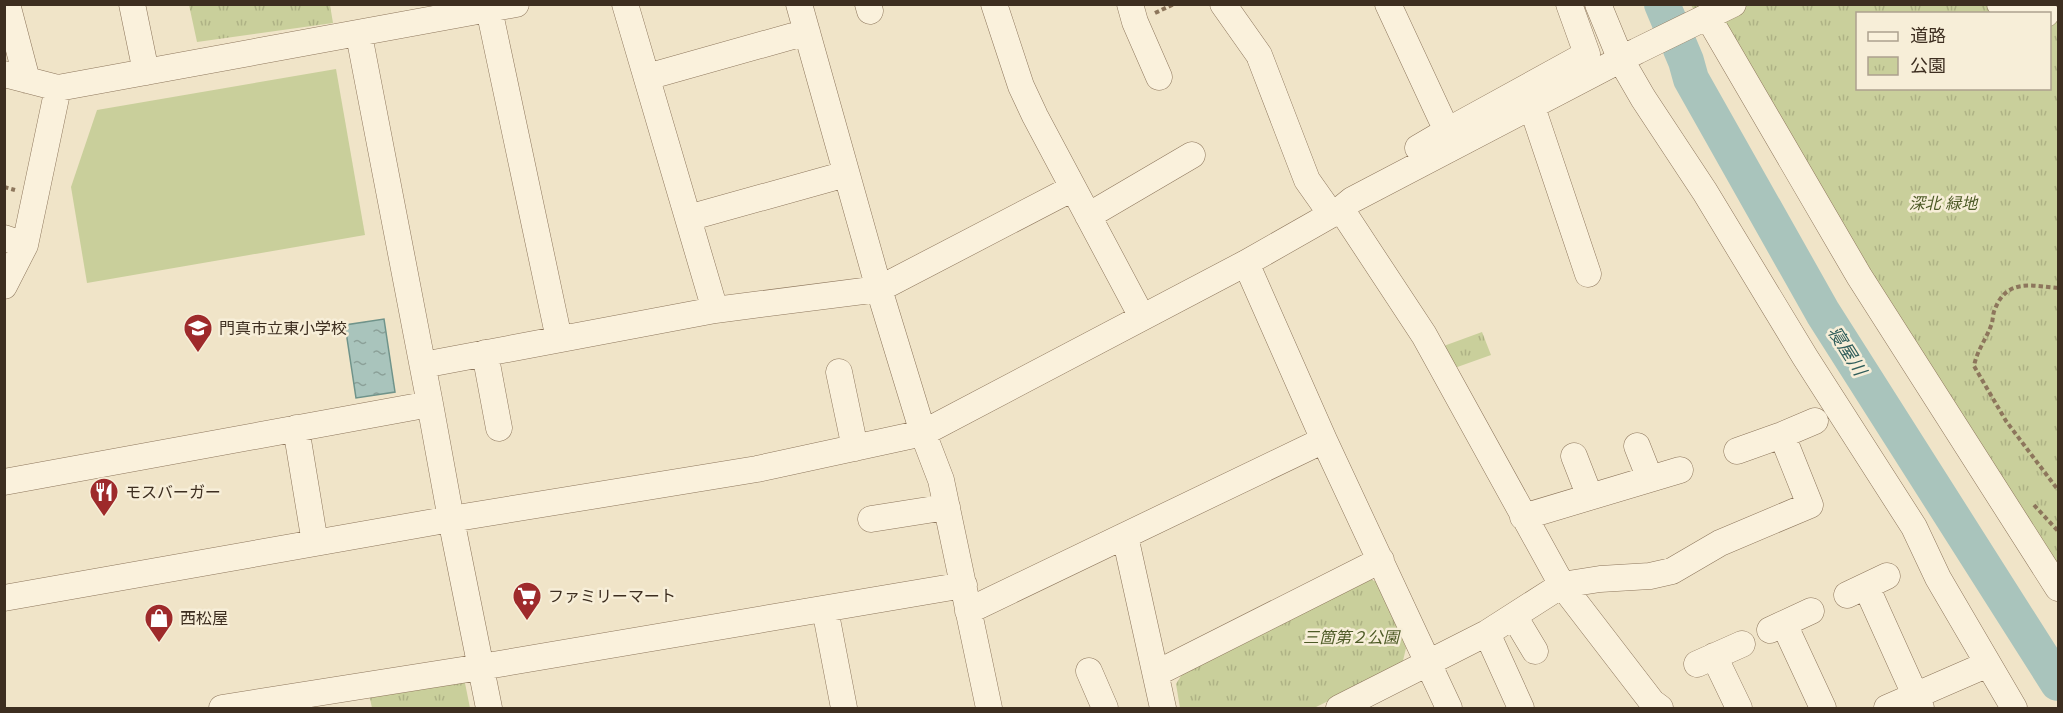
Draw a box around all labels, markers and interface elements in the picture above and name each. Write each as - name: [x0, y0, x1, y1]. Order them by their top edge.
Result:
- legend: [1856, 12, 2051, 90]
- text: 道路: [1910, 25, 1946, 47]
- text: 公園: [1910, 55, 1946, 77]
- park label: 深北 緑地: [1909, 193, 1979, 213]
- school or university icon: 門真市立東小学校: [182, 312, 214, 354]
- place label: 門真市立東小学校: [219, 318, 347, 338]
- water label: 寝屋川: [1823, 322, 1872, 381]
- restaurant icon: モスバーガー: [88, 476, 120, 518]
- place label: モスバーガー: [125, 482, 221, 502]
- supermarket icon: ファミリーマート: [511, 580, 543, 622]
- place label: ファミリーマート: [548, 586, 676, 606]
- shop icon: 西松屋: [143, 602, 175, 644]
- place label: 西松屋: [180, 608, 228, 628]
- park label: 三箇第２公園: [1303, 627, 1401, 647]

